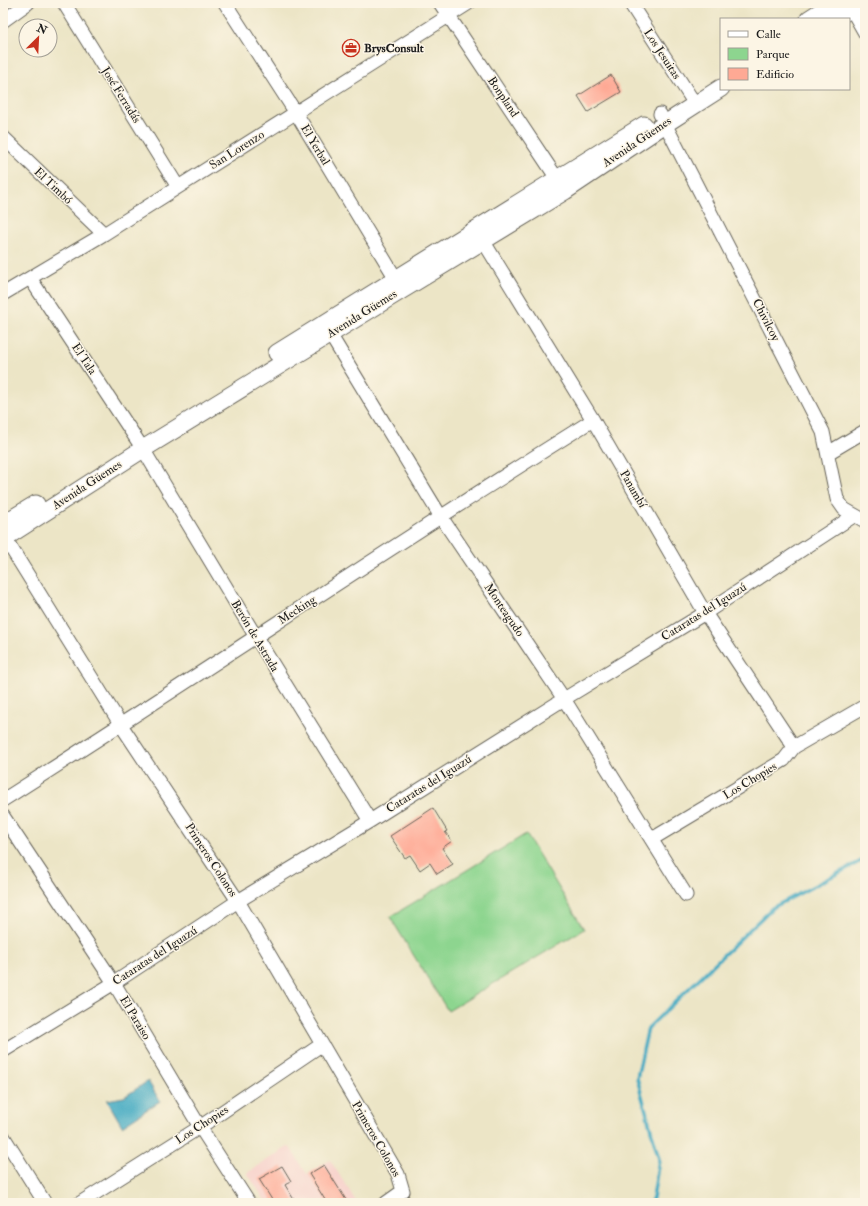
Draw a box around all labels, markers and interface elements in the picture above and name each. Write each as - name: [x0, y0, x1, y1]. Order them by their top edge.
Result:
- north arrow: [18, 18, 58, 58]
- legend: [720, 18, 850, 90]
- text: N: [34, 21, 50, 38]
- street label: Los Jesuitas: [640, 26, 684, 82]
- text: Calle: [756, 27, 781, 42]
- office icon: BrysConsult: [341, 38, 361, 58]
- place label: BrysConsult: [364, 41, 424, 56]
- text: Parque: [756, 47, 790, 62]
- street label: José Ferradás: [97, 63, 144, 126]
- text: Edificio: [756, 67, 794, 82]
- street label: Bonpland: [484, 74, 522, 120]
- street label: Avenida Güemes: [599, 113, 674, 171]
- street label: El Yerbal: [297, 122, 333, 168]
- street label: San Lorenzo: [207, 127, 267, 173]
- street label: El Timbó: [31, 164, 76, 208]
- street label: Avenida Güemes: [323, 286, 400, 342]
- street label: Chivilcoy: [749, 296, 783, 344]
- street label: El Tala: [68, 340, 101, 378]
- street label: Avenida Güemes: [49, 457, 125, 514]
- street label: Panambí: [616, 467, 650, 511]
- street label: Cataratas del Iguazú: [659, 580, 749, 644]
- street label: Monteagudo: [481, 581, 527, 640]
- street label: Mecking: [275, 592, 320, 628]
- street label: Berón de Astrada: [228, 597, 283, 676]
- street label: Cataratas del Iguazú: [384, 752, 474, 816]
- street label: Los Chopies: [720, 759, 780, 803]
- street label: Primeros Colonos: [182, 820, 240, 900]
- street label: Cataratas del Iguazú: [110, 923, 200, 989]
- street label: El Paraiso: [116, 993, 154, 1043]
- street label: Primeros Colonos: [348, 1098, 404, 1180]
- street label: Los Chopies: [173, 1102, 231, 1148]

